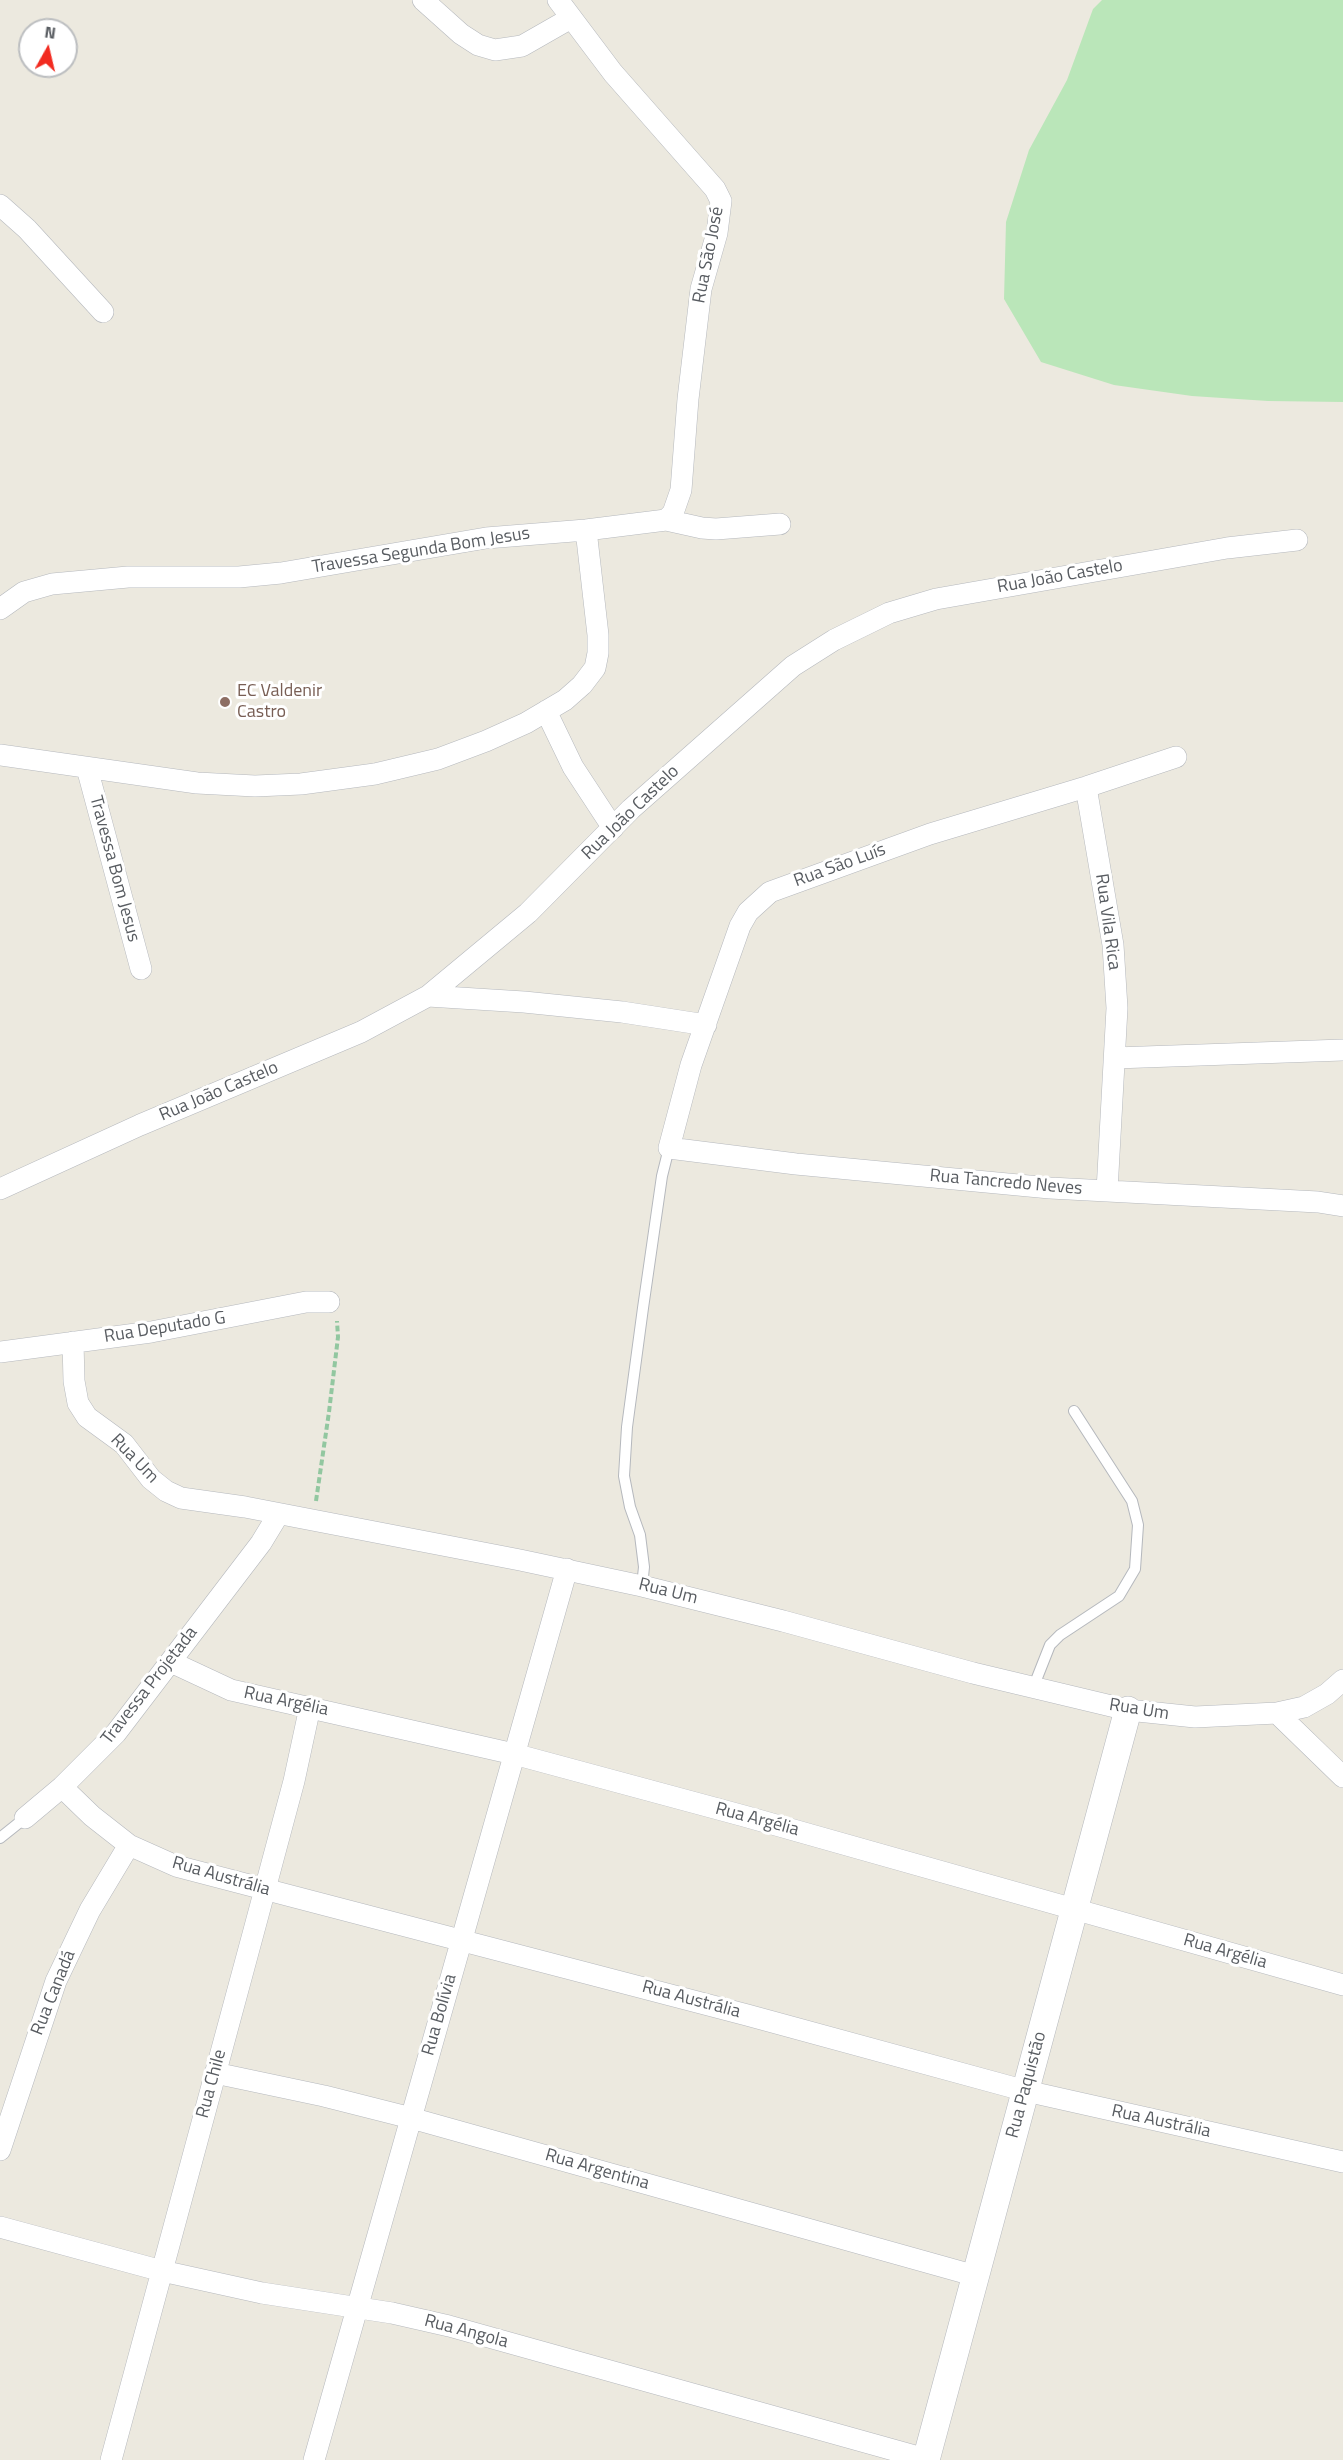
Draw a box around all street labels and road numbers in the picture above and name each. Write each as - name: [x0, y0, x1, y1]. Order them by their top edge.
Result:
- street label: Rua São José: [689, 205, 729, 305]
- street label: Travessa Segunda Bom Jesus: [311, 523, 531, 579]
- street label: Rua João Castelo: [996, 555, 1124, 599]
- street label: Rua João Castelo: [578, 761, 684, 865]
- street label: Travessa Bom Jesus: [84, 794, 144, 944]
- street label: Rua São Luís: [791, 839, 889, 893]
- street label: Rua Vila Rica: [1090, 872, 1124, 972]
- street label: Rua João Castelo: [156, 1057, 282, 1127]
- street label: Rua Tancredo Neves: [929, 1166, 1083, 1200]
- street label: Rua Deputado G: [103, 1308, 227, 1348]
- street label: Rua Um: [105, 1430, 163, 1488]
- street label: Rua Um: [636, 1574, 700, 1610]
- street label: Travessa Projetada: [97, 1623, 203, 1749]
- street label: Rua Argélia: [242, 1683, 330, 1721]
- street label: Rua Um: [1108, 1695, 1170, 1725]
- street label: Rua Argélia: [713, 1798, 801, 1842]
- street label: Rua Austrália: [170, 1853, 272, 1901]
- street label: Rua Argélia: [1181, 1930, 1269, 1974]
- street label: Rua Canadá: [27, 1947, 81, 2039]
- street label: Rua Bolívia: [418, 1972, 462, 2058]
- street label: Rua Austrália: [639, 1977, 743, 2023]
- street label: Rua Paquistão: [1002, 2029, 1052, 2141]
- street label: Rua Chile: [192, 2047, 232, 2121]
- street label: Rua Austrália: [1109, 2101, 1213, 2143]
- street label: Rua Argentina: [542, 2145, 652, 2195]
- street label: Rua Angola: [422, 2310, 510, 2354]

